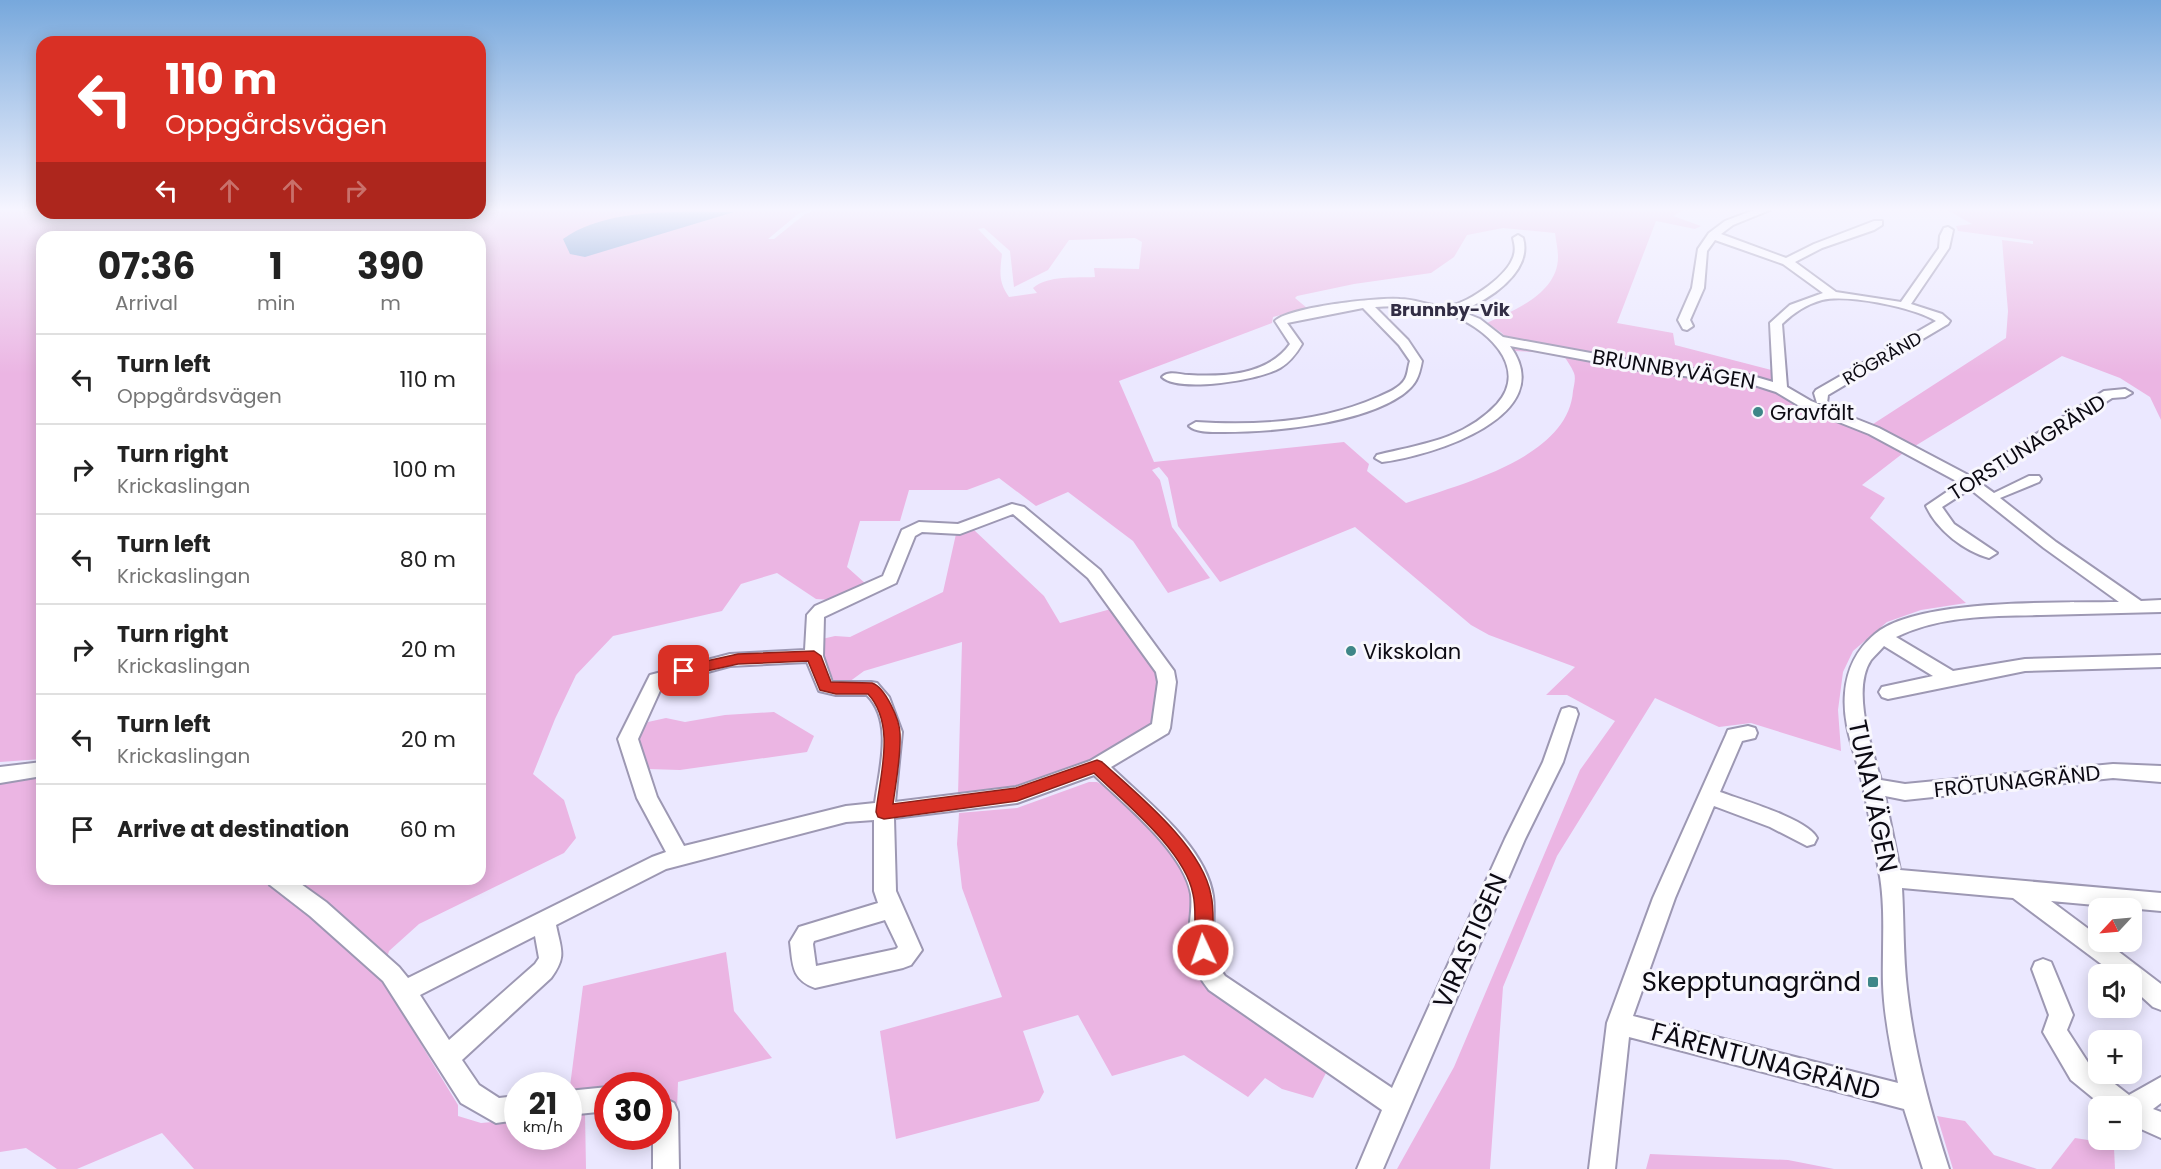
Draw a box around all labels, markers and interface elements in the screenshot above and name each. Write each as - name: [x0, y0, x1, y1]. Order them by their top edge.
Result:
- text: 110 m: [165, 50, 277, 109]
- icon: left: [66, 60, 144, 138]
- text: Oppgårdsvägen: [165, 106, 387, 143]
- icon: left: [150, 174, 183, 207]
- icon: ahead: [213, 174, 246, 207]
- icon: ahead: [276, 174, 309, 207]
- icon: right: [339, 174, 372, 207]
- text: 07:36: [98, 241, 195, 292]
- text: 1: [269, 241, 283, 292]
- text: 390: [357, 241, 424, 292]
- text: Arrival: [115, 289, 178, 317]
- text: min: [257, 289, 295, 317]
- text: m: [380, 289, 401, 317]
- district label: Brunnby-Vik: [1390, 297, 1511, 322]
- street label: RÖGRÄND: [1838, 325, 1926, 391]
- street label: BRUNNBYVÄGEN: [1590, 342, 1758, 396]
- text: Turn left: [117, 349, 211, 380]
- icon: left: [66, 363, 99, 396]
- text: 110 m: [400, 364, 456, 395]
- text: Oppgårdsvägen: [117, 382, 282, 410]
- street label: TORSTUNAGRÄND: [1943, 387, 2111, 507]
- place label: Gravfält: [1770, 398, 1854, 427]
- marker: Gravfält: [1751, 405, 1765, 419]
- text: Turn right: [117, 439, 228, 470]
- icon: right: [66, 453, 99, 486]
- text: 100 m: [393, 454, 456, 485]
- text: Krickaslingan: [117, 472, 250, 500]
- text: Turn left: [117, 529, 211, 560]
- icon: left: [66, 543, 99, 576]
- text: 80 m: [400, 544, 456, 575]
- text: Krickaslingan: [117, 562, 250, 590]
- text: Turn right: [117, 619, 228, 650]
- icon: right: [66, 633, 99, 666]
- text: 20 m: [401, 634, 456, 665]
- place label: Vikskolan: [1363, 637, 1461, 666]
- marker: Vikskolan: [1344, 644, 1358, 658]
- pin: [658, 645, 709, 696]
- text: Krickaslingan: [117, 652, 250, 680]
- icon: arrive: [667, 654, 700, 687]
- text: Turn left: [117, 709, 211, 740]
- street label: TUNAVÄGEN: [1839, 717, 1907, 875]
- icon: left: [66, 723, 99, 756]
- text: 20 m: [401, 724, 456, 755]
- text: Krickaslingan: [117, 742, 250, 770]
- street label: FRÖTUNAGRÄND: [1932, 758, 2102, 804]
- icon: arrive: [66, 813, 99, 846]
- text: Arrive at destination: [117, 814, 349, 845]
- text: 60 m: [400, 814, 456, 845]
- street label: VIRASTIGEN: [1424, 868, 1516, 1014]
- north arrow: [2088, 898, 2142, 952]
- map controls: [2088, 898, 2142, 1150]
- position arrow: [1171, 918, 1235, 982]
- place label: Skepptunagränd: [1642, 964, 1861, 1000]
- button: sound: [2088, 964, 2142, 1018]
- marker: Skepptunagränd: [1866, 975, 1880, 989]
- street label: FÄRENTUNAGRÄND: [1648, 1013, 1884, 1109]
- button: +: [2088, 1030, 2142, 1084]
- speed limit sign: 30: [594, 1072, 672, 1150]
- text: 21: [529, 1082, 557, 1125]
- button: −: [2088, 1096, 2142, 1150]
- text: km/h: [523, 1116, 563, 1137]

